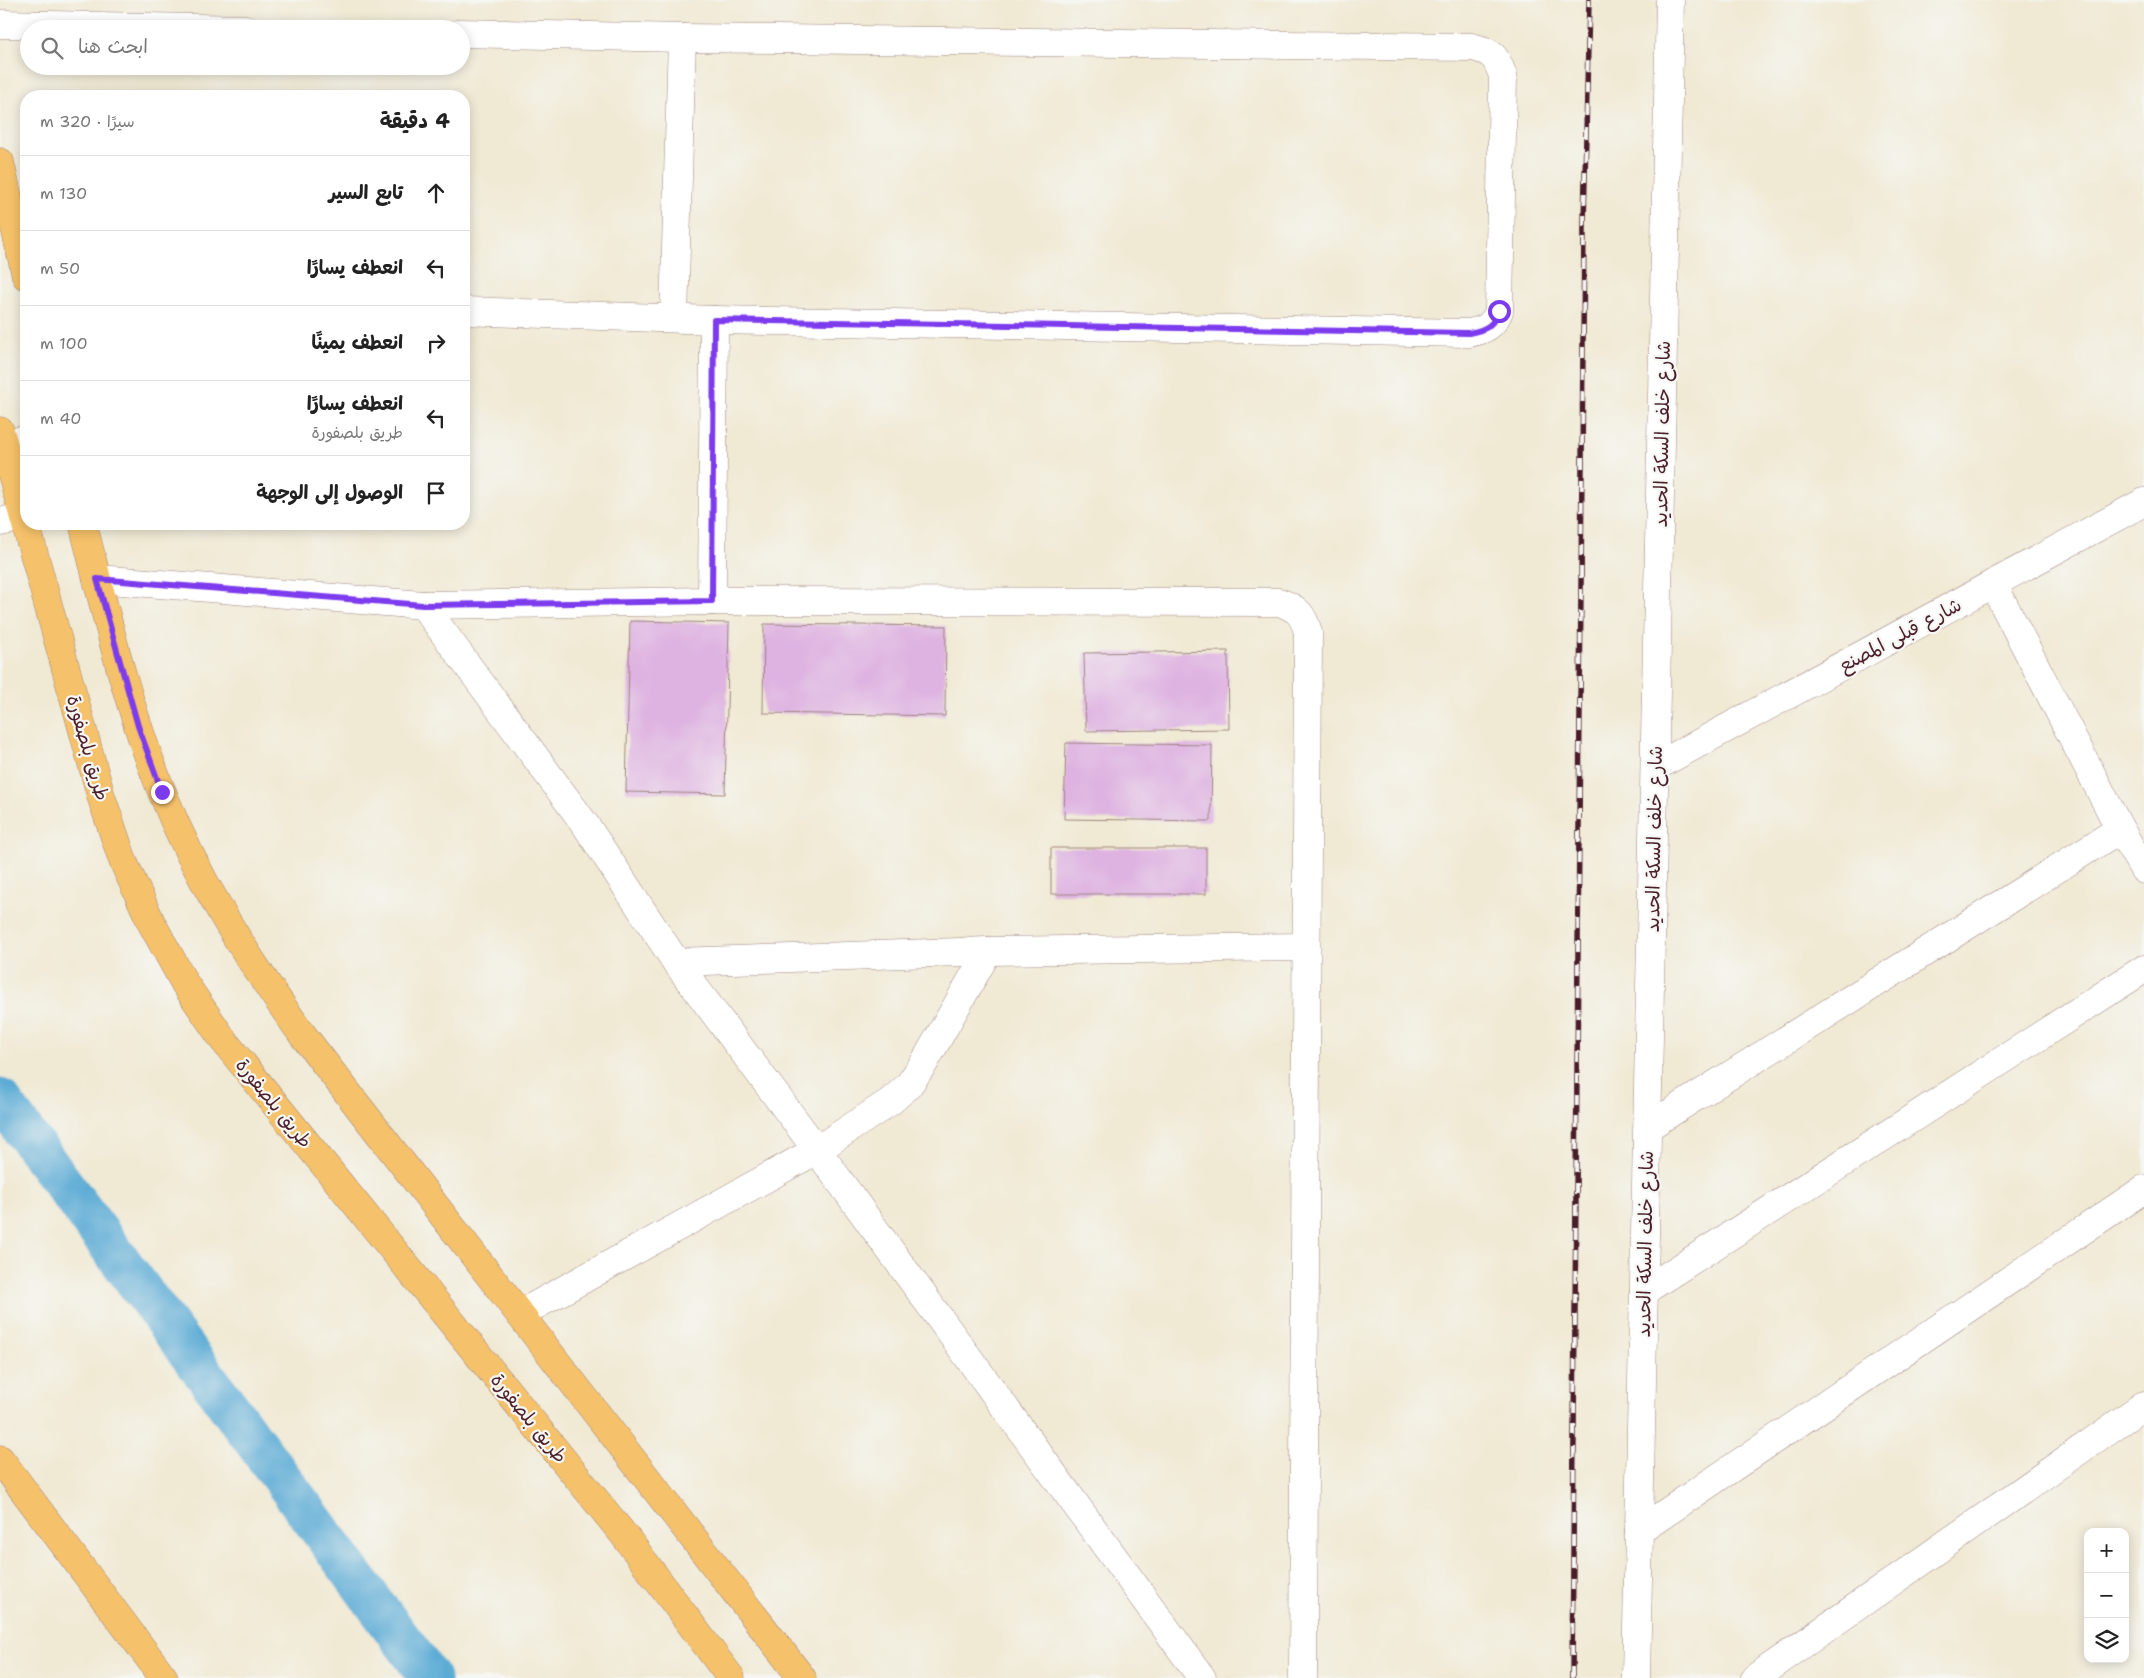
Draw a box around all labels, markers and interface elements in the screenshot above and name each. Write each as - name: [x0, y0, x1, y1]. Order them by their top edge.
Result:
- search box: [20, 20, 470, 75]
- icon: search: [38, 34, 66, 62]
- text: ابحث هنا: [78, 34, 148, 59]
- text: 4 دقيقة: [380, 107, 450, 135]
- text: سيرًا · 320 m: [40, 111, 135, 132]
- icon: ahead: [422, 179, 450, 207]
- text: تابع السير: [329, 180, 403, 205]
- text: 130 m: [40, 183, 87, 204]
- icon: left: [422, 254, 450, 282]
- text: انعطف يسارًا: [307, 255, 403, 280]
- text: 50 m: [40, 258, 80, 279]
- route start: [1488, 300, 1511, 323]
- icon: right: [422, 329, 450, 357]
- text: انعطف يمينًا: [312, 330, 403, 355]
- text: 100 m: [40, 333, 88, 354]
- street label: شارع خلف السكة الحديد: [1648, 340, 1677, 528]
- text: انعطف يسارًا: [307, 391, 403, 416]
- icon: left: [422, 404, 450, 432]
- text: 40 m: [40, 408, 82, 429]
- text: طريق بلصفورة: [312, 422, 403, 443]
- icon: arrive: [422, 479, 450, 507]
- text: الوصول إلى الوجهة: [256, 480, 403, 505]
- street label: شارع قبلى المصنع: [1834, 592, 1966, 679]
- street label: طريق بلصفورة: [61, 692, 115, 804]
- street label: شارع خلف السكة الحديد: [1640, 745, 1669, 933]
- route end: [151, 781, 174, 804]
- street label: طريق بلصفورة: [230, 1053, 318, 1153]
- street label: شارع خلف السكة الحديد: [1631, 1150, 1660, 1338]
- street label: طريق بلصفورة: [485, 1368, 573, 1468]
- map controls: [2084, 1528, 2129, 1663]
- button: +: [2084, 1528, 2129, 1573]
- button: −: [2084, 1573, 2129, 1618]
- button: layers: [2084, 1618, 2129, 1663]

